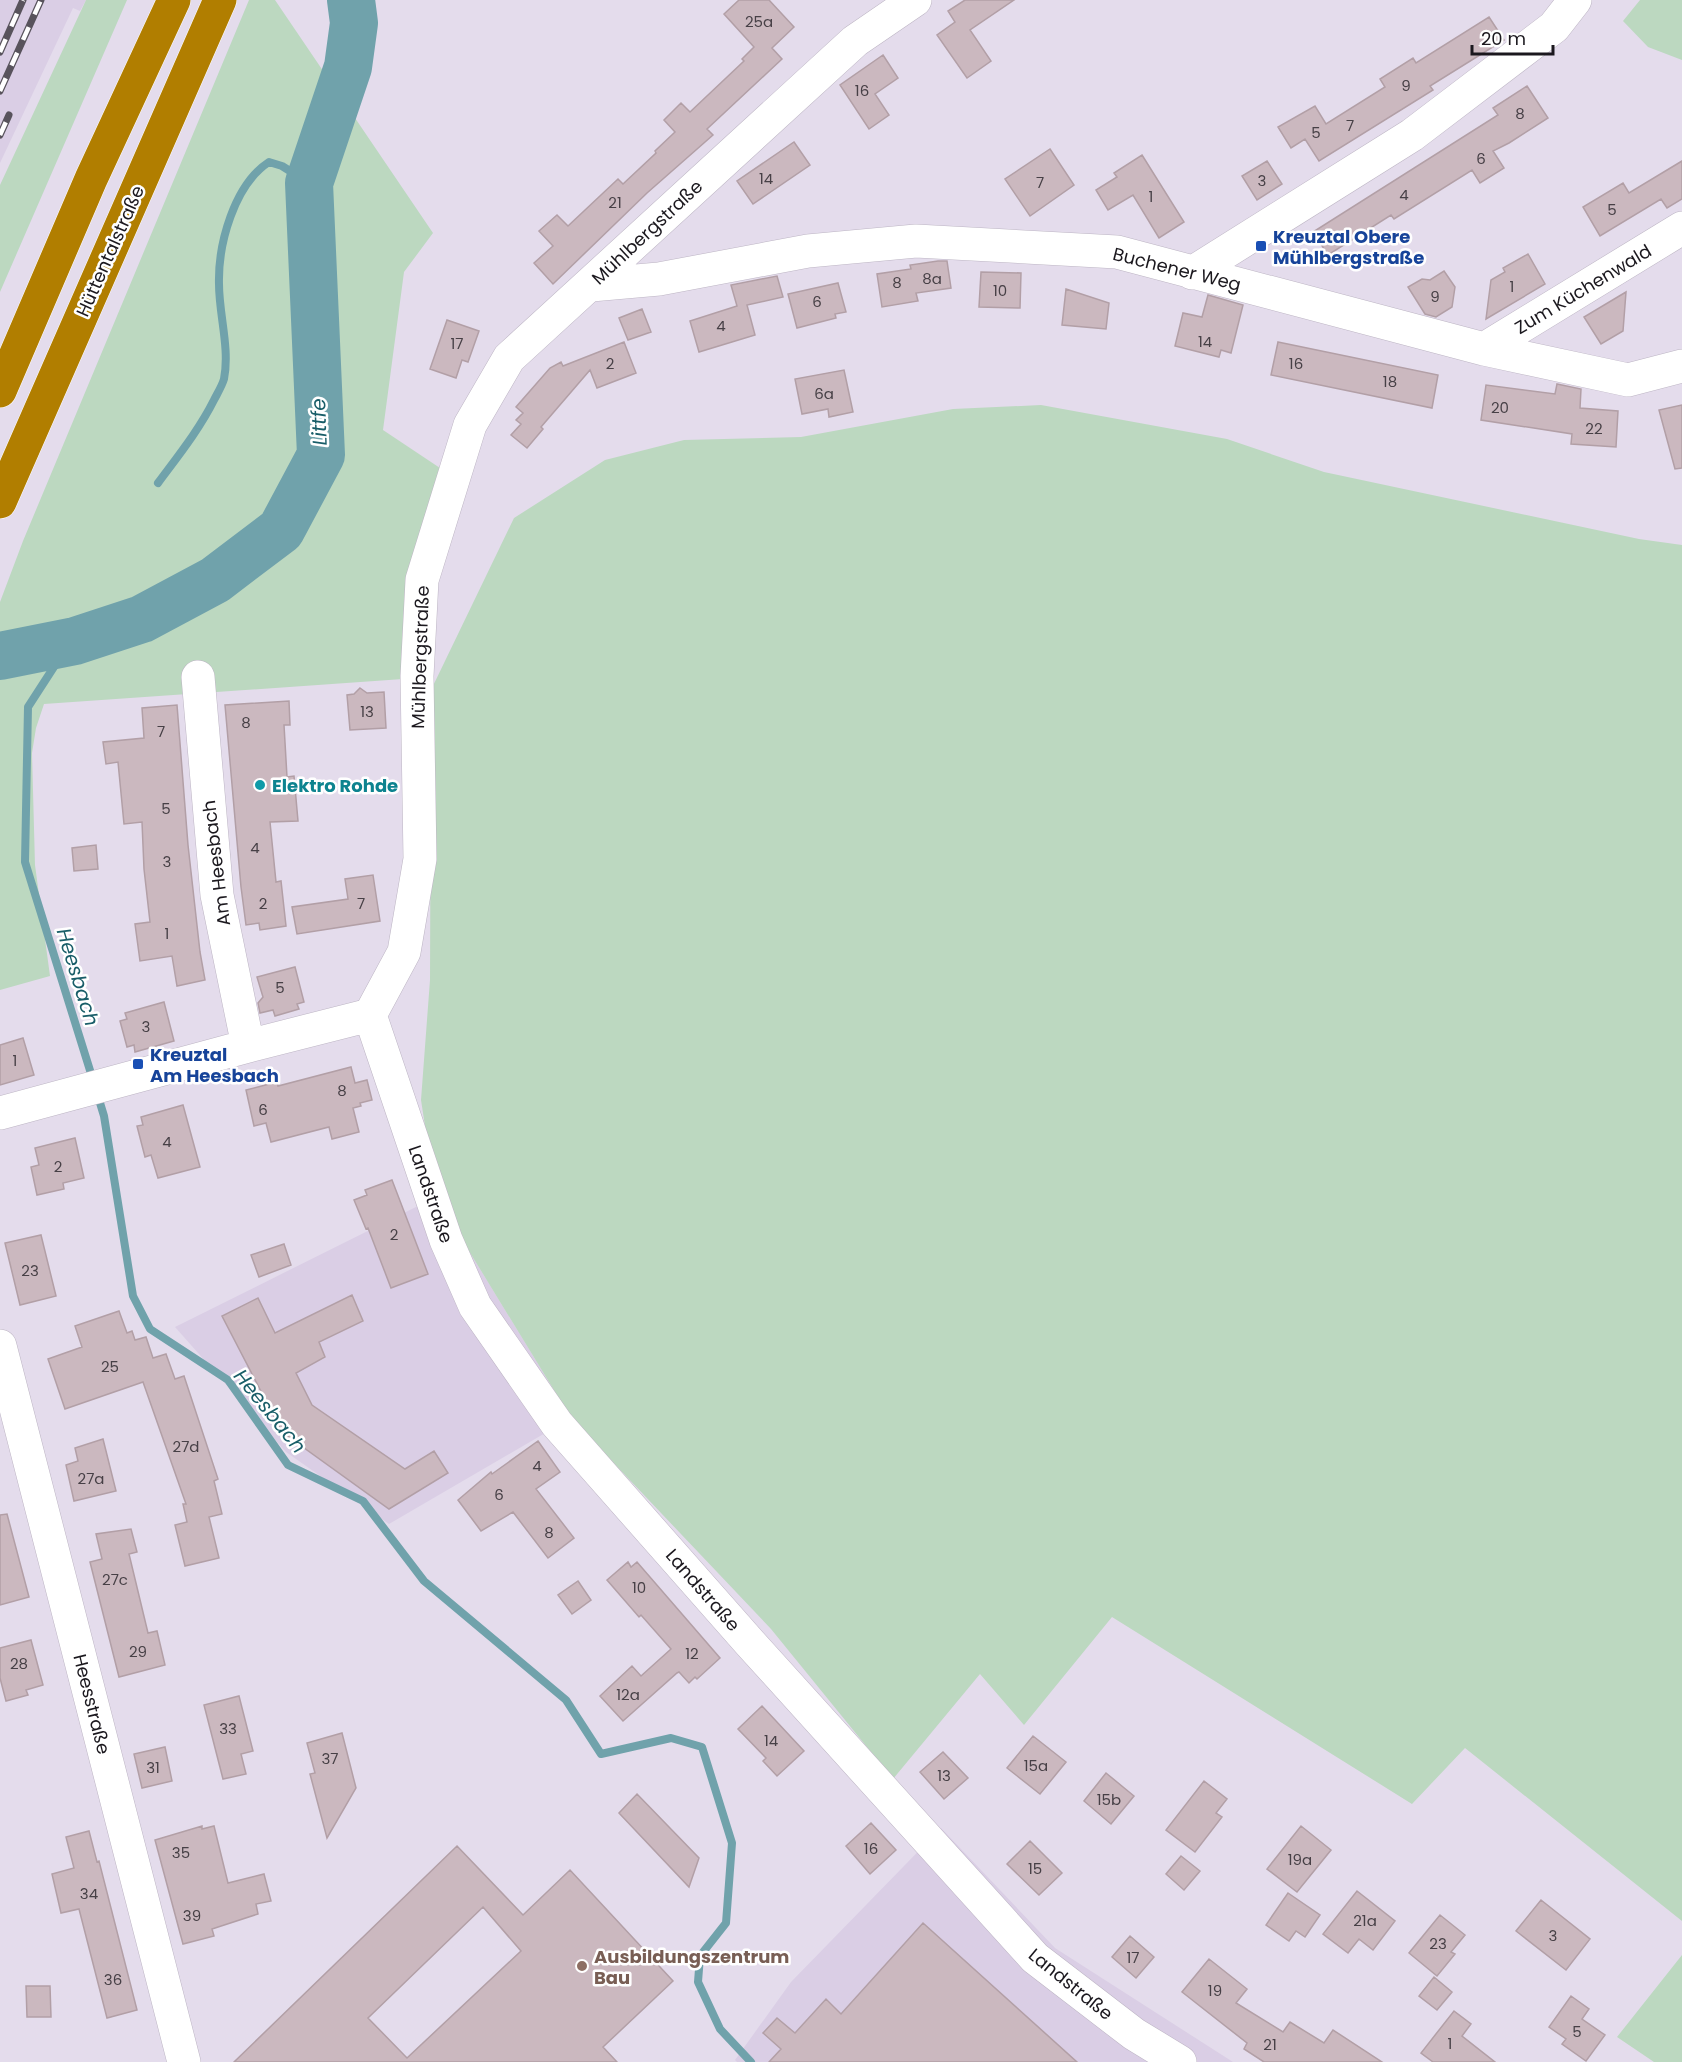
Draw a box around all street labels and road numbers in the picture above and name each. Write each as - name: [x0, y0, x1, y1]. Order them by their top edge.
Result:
- street label: Mühlbergstraße: [586, 174, 708, 290]
- street label: Hüttentalstraße: [70, 181, 150, 321]
- street label: Zum Küchenwald: [1510, 238, 1656, 340]
- street label: Buchener Weg: [1110, 241, 1244, 297]
- street label: Mühlbergstraße: [405, 585, 435, 729]
- street label: Am Heesbach: [196, 799, 236, 927]
- street label: Landstraße: [403, 1142, 459, 1246]
- street label: Landstraße: [660, 1543, 746, 1637]
- street label: Heesstraße: [67, 1651, 117, 1757]
- street label: Landstraße: [1024, 1942, 1118, 2026]

